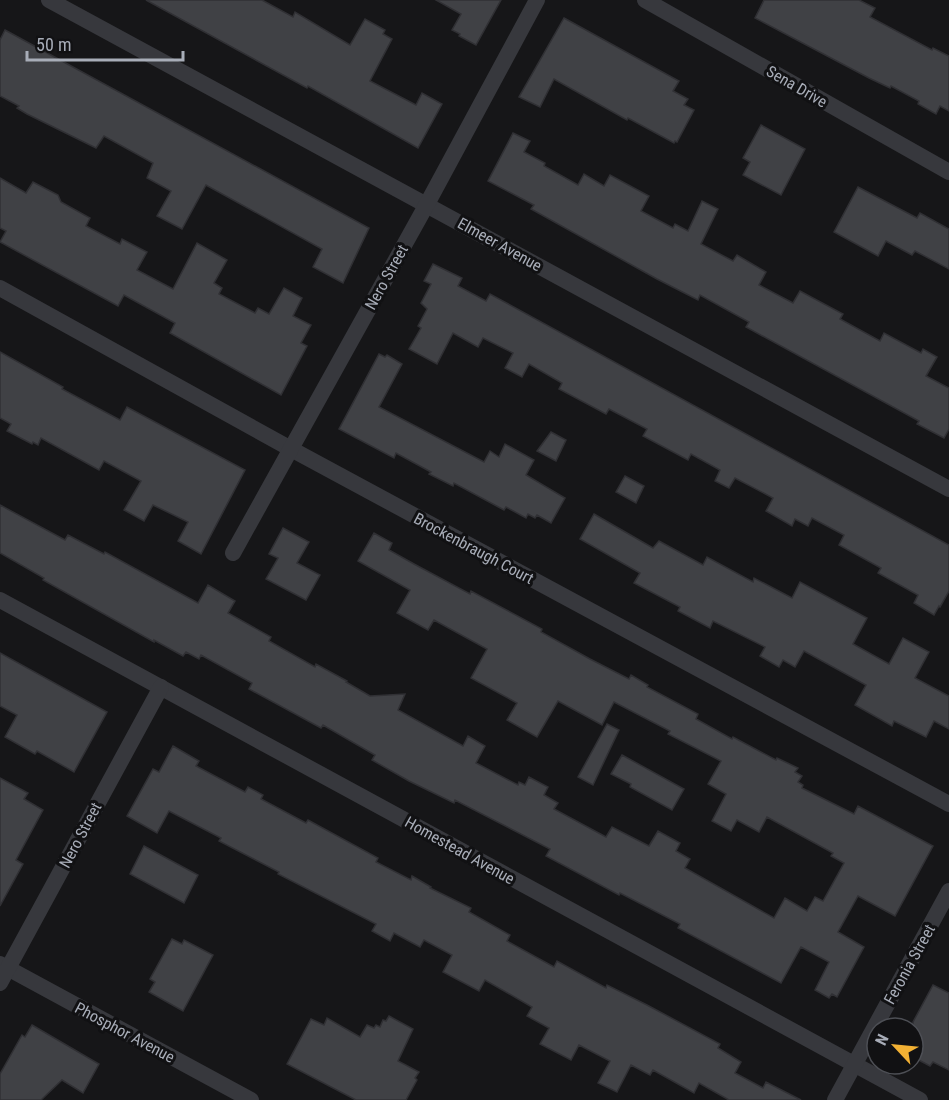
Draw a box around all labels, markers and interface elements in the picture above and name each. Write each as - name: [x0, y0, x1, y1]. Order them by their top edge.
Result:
- scale bar: [27, 24, 183, 62]
- text: 50 m: [36, 34, 71, 55]
- street label: Sena Drive: [763, 62, 830, 111]
- street label: Elmeer Avenue: [454, 214, 545, 275]
- street label: Nero Street: [361, 241, 412, 313]
- street label: Brockenbraugh Court: [411, 509, 537, 588]
- street label: Nero Street: [55, 799, 106, 871]
- street label: Homestead Avenue: [402, 812, 518, 888]
- street label: Feronia Street: [880, 921, 939, 1007]
- street label: Phosphor Avenue: [72, 998, 178, 1067]
- north arrow: [865, 1016, 925, 1076]
- text: N: [871, 1031, 893, 1048]

